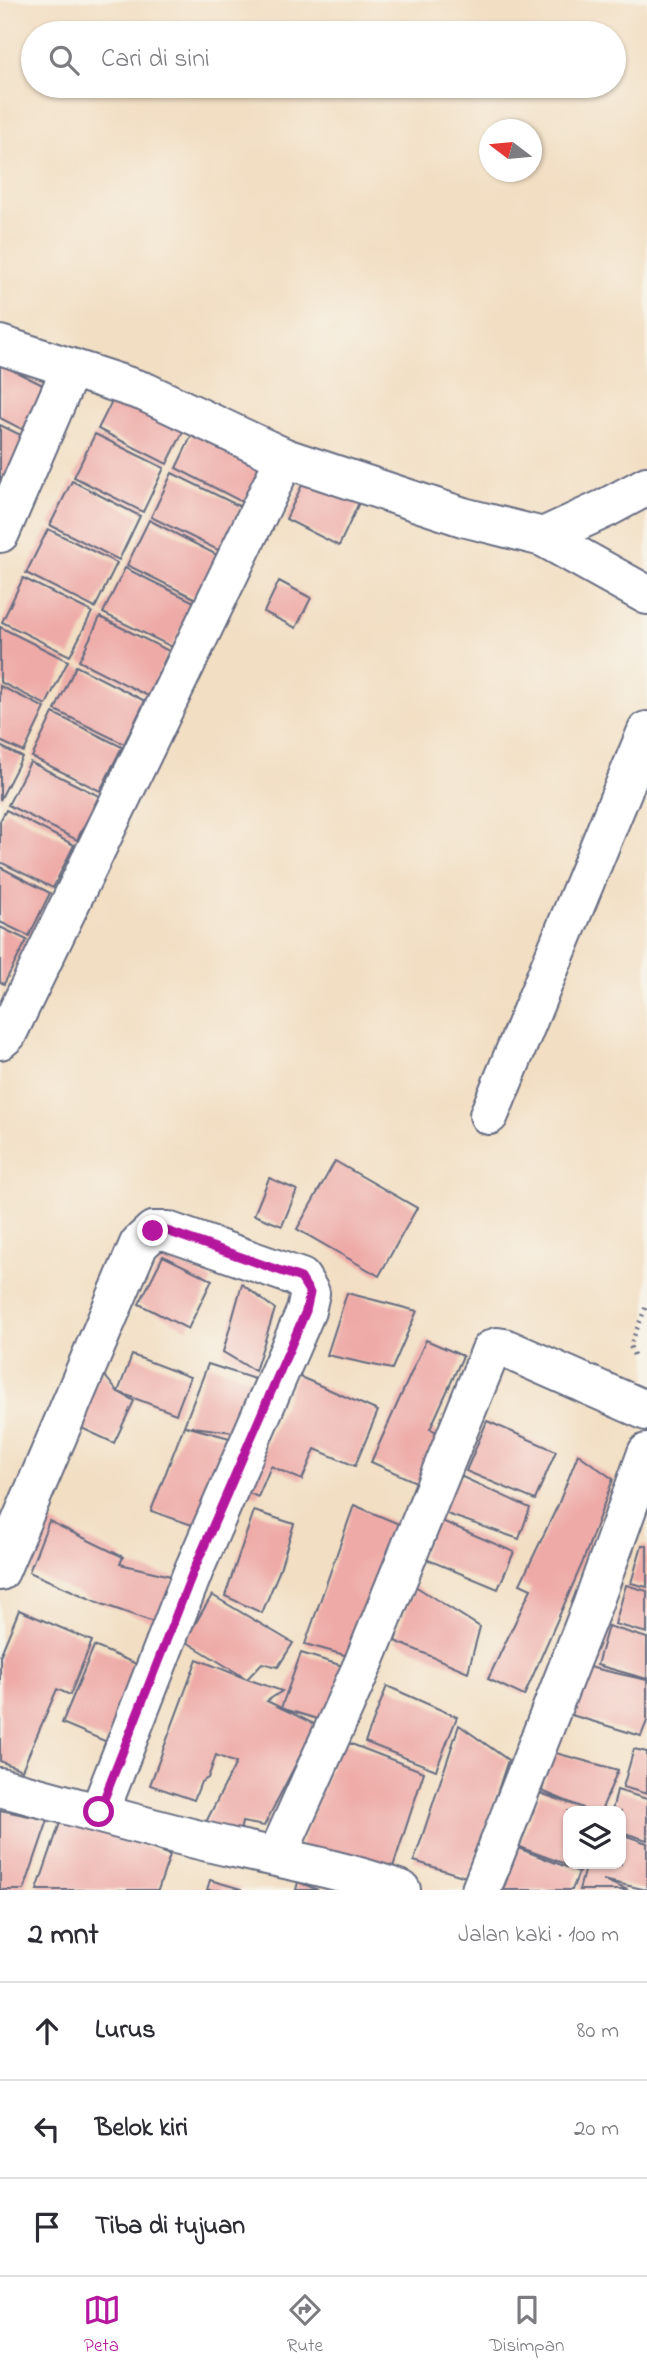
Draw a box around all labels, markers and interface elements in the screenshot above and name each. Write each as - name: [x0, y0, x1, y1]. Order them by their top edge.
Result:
- search box: [21, 21, 626, 98]
- icon: search: [45, 41, 83, 79]
- text: Cari di sini: [101, 41, 210, 79]
- north arrow: [479, 119, 542, 182]
- route end: [137, 1215, 168, 1246]
- route start: [83, 1796, 114, 1827]
- map controls: [563, 1806, 626, 1869]
- button: layers: [563, 1806, 626, 1869]
- text: 2 mnt: [28, 1914, 99, 1958]
- text: Jalan kaki · 100 m: [458, 1919, 619, 1952]
- icon: ahead: [28, 2012, 66, 2050]
- text: Lurus: [95, 2012, 156, 2050]
- text: 80 m: [577, 2015, 619, 2048]
- icon: left: [28, 2110, 66, 2148]
- text: Belok kiri: [95, 2110, 188, 2148]
- text: 20 m: [574, 2113, 619, 2146]
- icon: arrive: [28, 2208, 66, 2246]
- text: Tiba di tujuan: [95, 2208, 245, 2246]
- tab: Peta: [83, 2291, 121, 2360]
- tab: Rute: [286, 2291, 324, 2360]
- tab: Disimpan: [489, 2291, 564, 2360]

